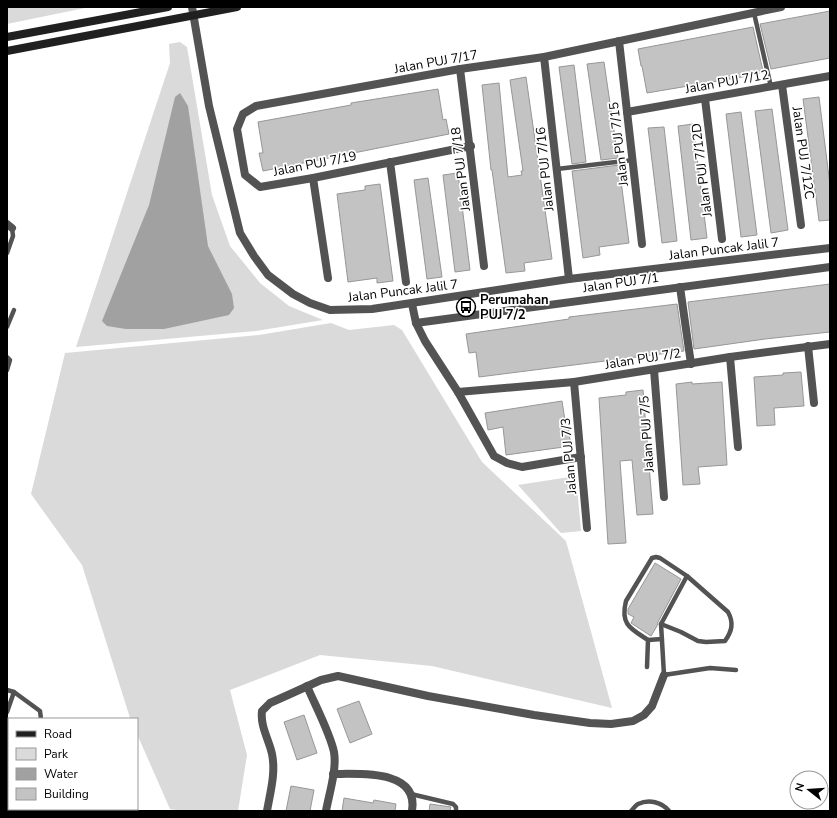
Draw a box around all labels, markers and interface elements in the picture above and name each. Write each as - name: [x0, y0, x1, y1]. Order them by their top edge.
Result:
- street label: Jalan PUJ 7/17: [392, 46, 479, 78]
- street label: Jalan PUJ 7/12: [683, 66, 770, 98]
- street label: Jalan PUJ 7/15: [605, 101, 633, 188]
- street label: Jalan PUJ 7/12C: [787, 105, 818, 201]
- street label: Jalan PUJ 7/12D: [687, 122, 717, 219]
- street label: Jalan PUJ 7/18: [447, 126, 475, 213]
- street label: Jalan PUJ 7/16: [532, 126, 558, 213]
- street label: Jalan PUJ 7/19: [271, 147, 358, 181]
- street label: Jalan Puncak Jalil 7: [667, 233, 780, 265]
- street label: Jalan PUJ 7/1: [581, 269, 660, 297]
- street label: Jalan Puncak Jalil 7: [346, 275, 459, 307]
- place label: Perumahan PUJ 7/2: [480, 291, 549, 324]
- bus stop icon: Perumahan PUJ 7/2: [455, 296, 477, 318]
- street label: Jalan PUJ 7/2: [603, 344, 682, 374]
- street label: Jalan PUJ 7/5: [635, 395, 659, 474]
- street label: Jalan PUJ 7/3: [557, 417, 581, 496]
- legend: [8, 718, 138, 810]
- text: Road: [44, 726, 72, 742]
- text: Park: [44, 746, 69, 762]
- text: Water: [44, 766, 78, 782]
- north arrow: [789, 770, 829, 810]
- text: N: [792, 781, 808, 793]
- text: Building: [44, 786, 89, 802]

